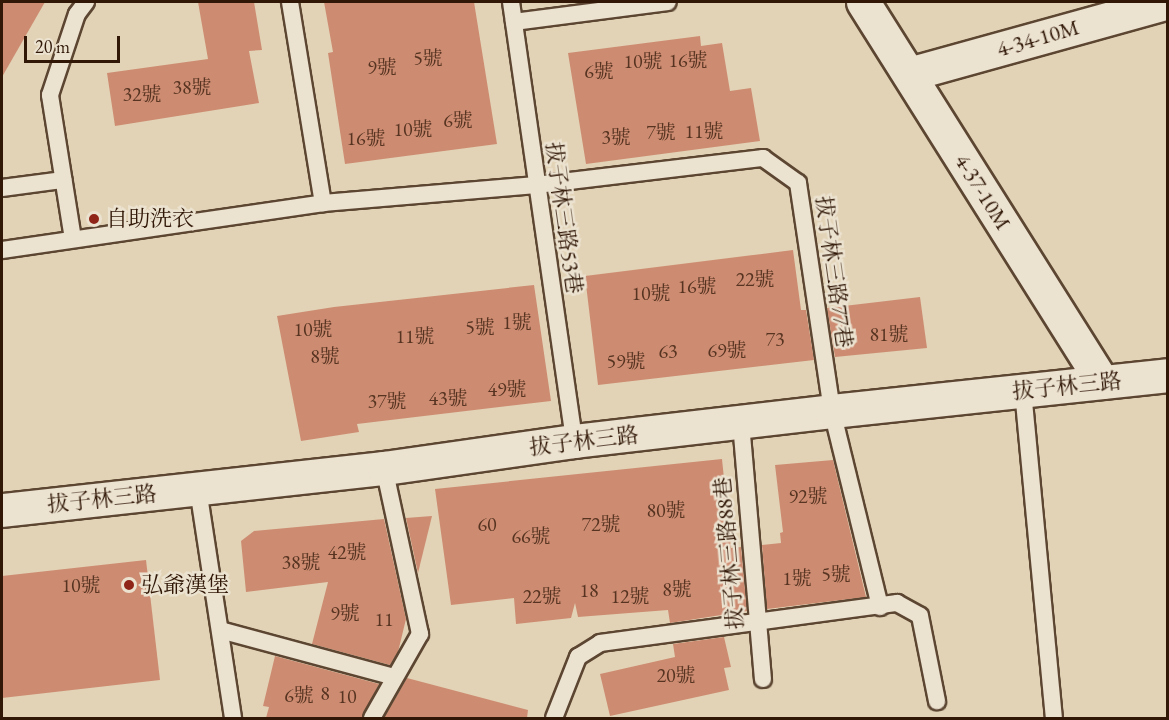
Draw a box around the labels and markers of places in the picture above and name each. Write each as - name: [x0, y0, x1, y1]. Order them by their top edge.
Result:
- place label: 自助洗衣: [106, 206, 194, 232]
- marker: 自助洗衣: [87, 212, 101, 226]
- place label: 弘爺漢堡: [141, 572, 229, 598]
- marker: 弘爺漢堡: [122, 578, 136, 592]

